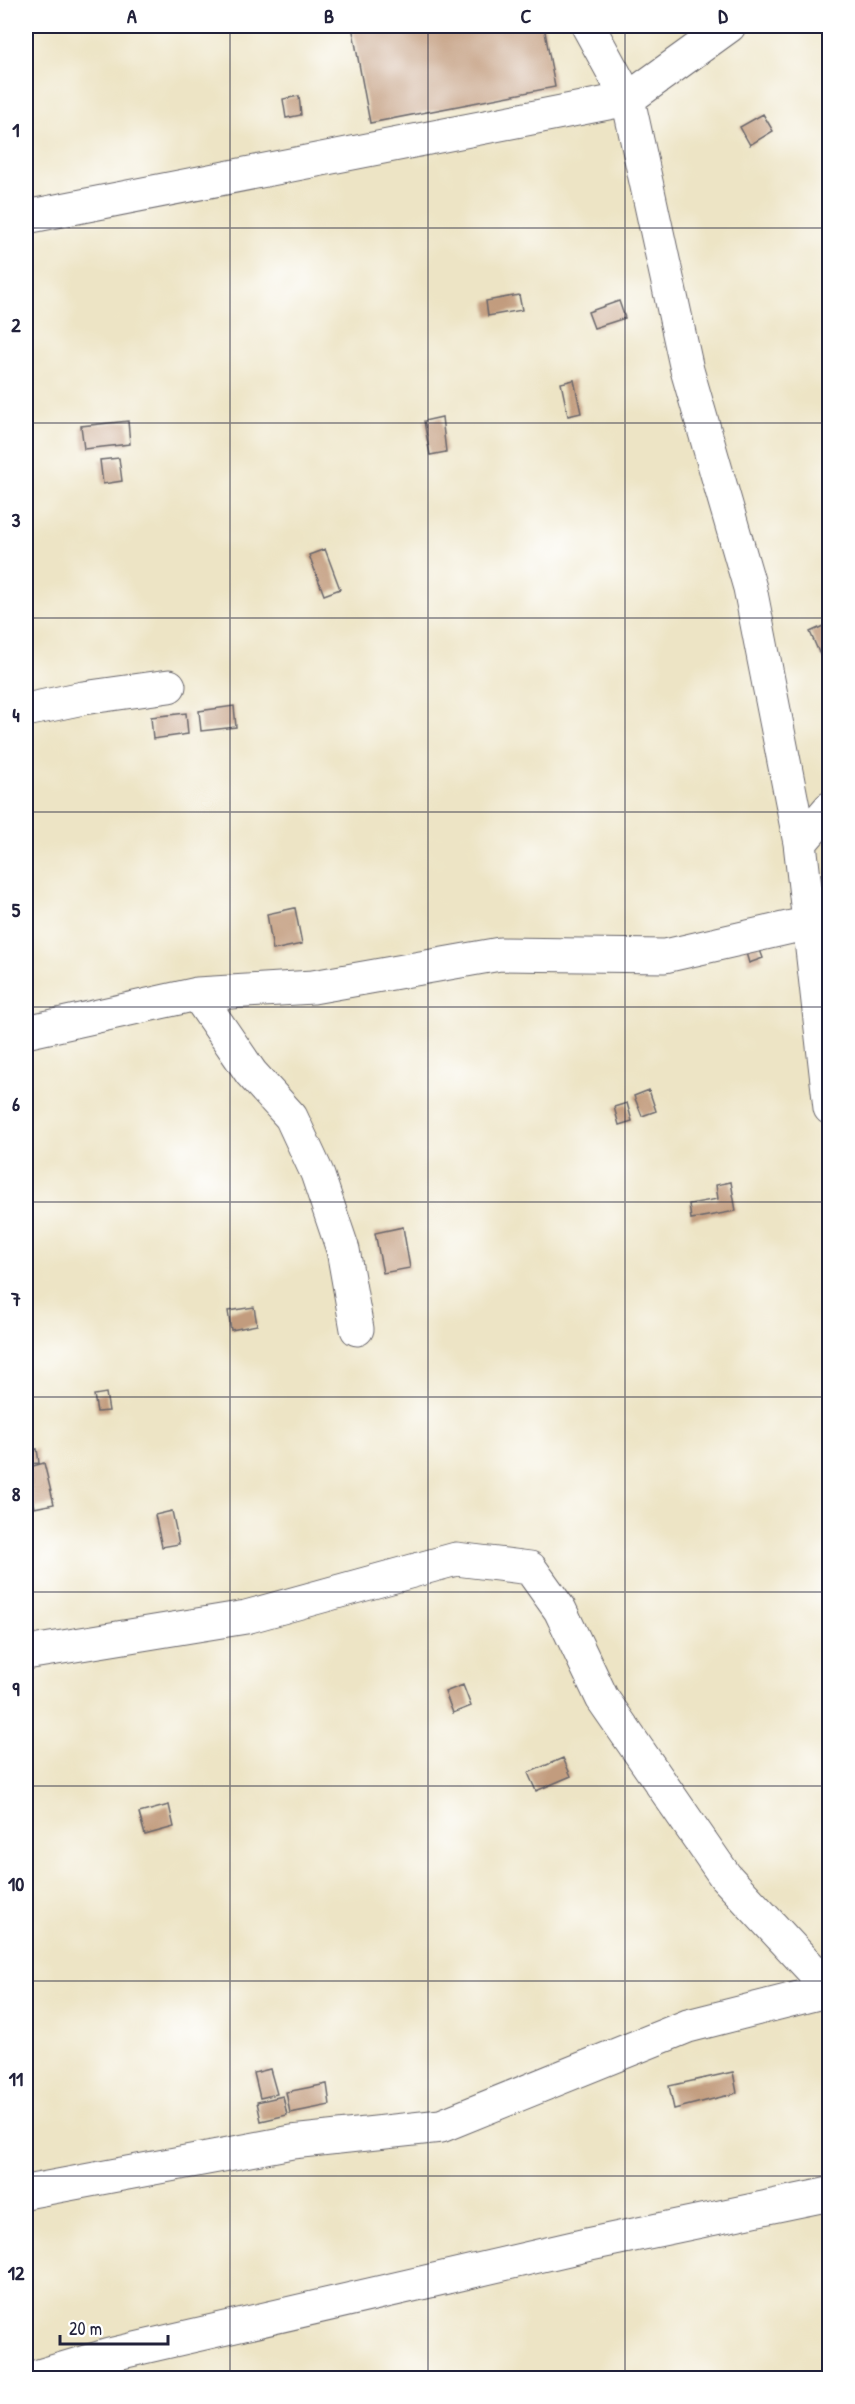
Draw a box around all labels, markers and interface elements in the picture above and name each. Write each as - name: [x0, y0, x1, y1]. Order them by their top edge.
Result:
- text: A: [127, 2, 137, 29]
- text: B: [324, 2, 334, 29]
- text: C: [521, 2, 532, 29]
- text: D: [718, 2, 728, 29]
- text: 1: [12, 116, 20, 143]
- text: 2: [11, 311, 21, 338]
- text: 3: [12, 506, 21, 533]
- text: 4: [12, 701, 20, 728]
- text: 5: [12, 896, 21, 923]
- text: 6: [12, 1090, 20, 1117]
- text: 7: [10, 1285, 21, 1312]
- text: 8: [12, 1480, 21, 1507]
- text: 9: [12, 1675, 20, 1702]
- text: 10: [8, 1870, 24, 1897]
- text: 11: [9, 2065, 23, 2092]
- text: 12: [8, 2259, 25, 2286]
- scale bar: [60, 2308, 168, 2346]
- text: 20 m: [69, 2316, 102, 2341]

